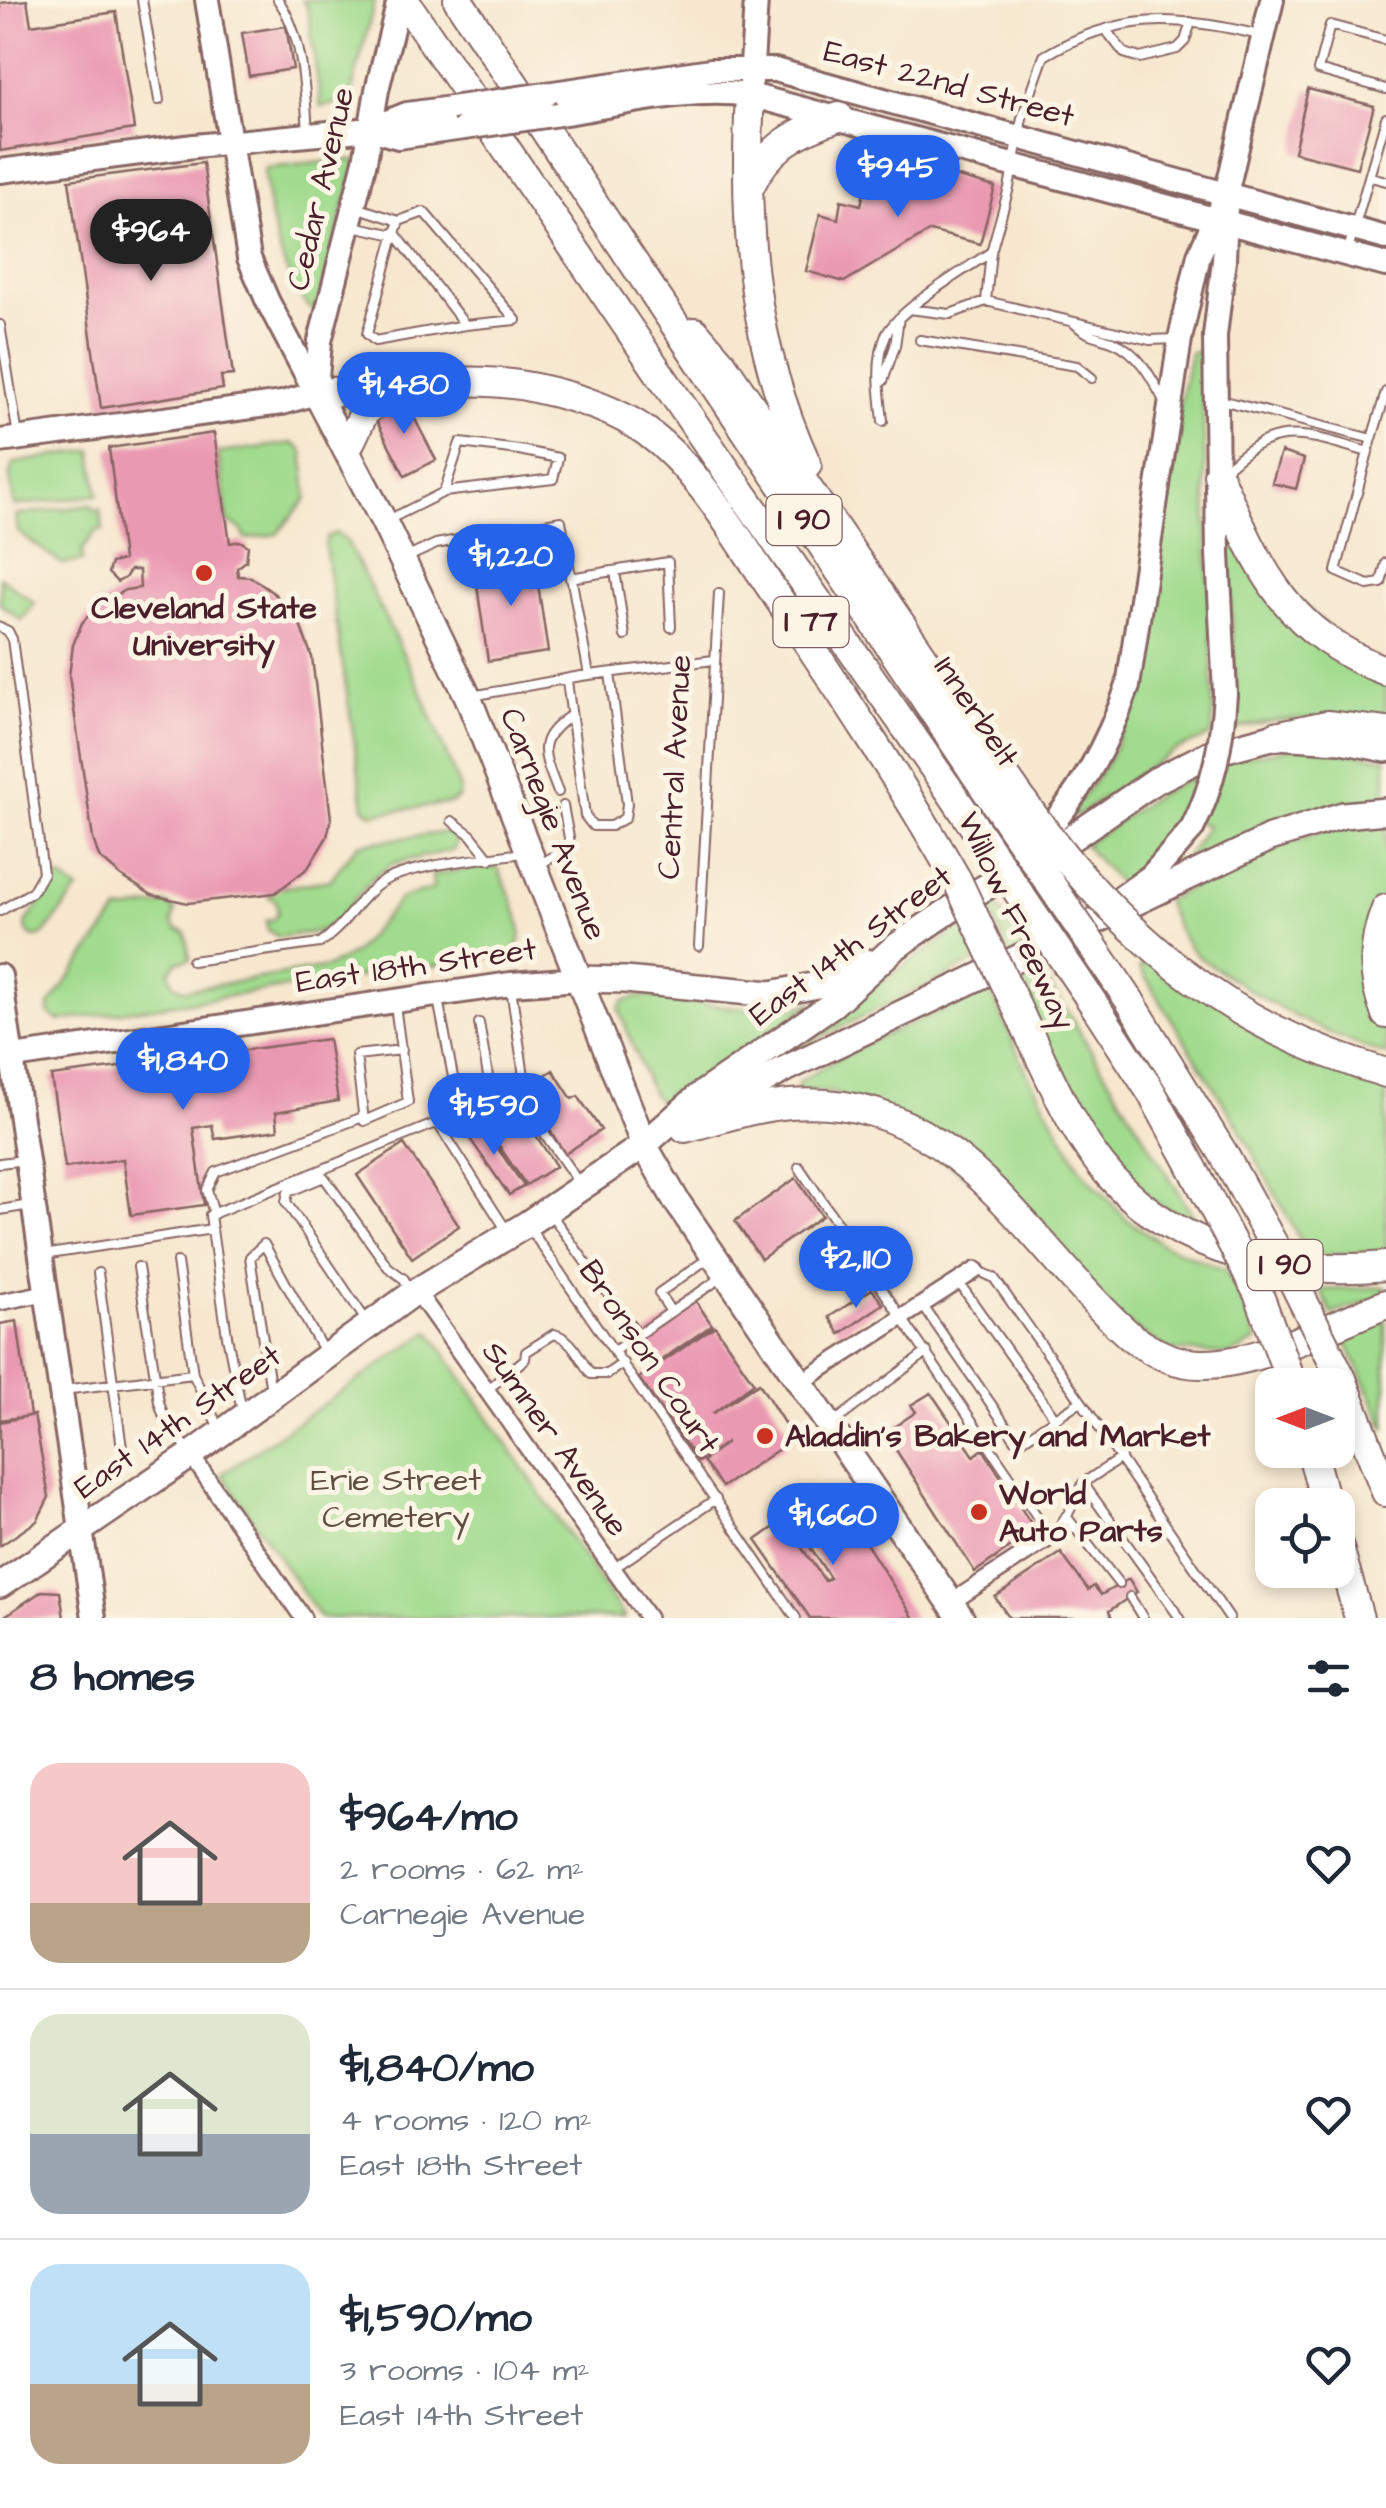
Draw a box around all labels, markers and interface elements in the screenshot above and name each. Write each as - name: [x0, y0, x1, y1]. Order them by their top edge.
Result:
- street label: East 22nd Street: [819, 29, 1079, 139]
- street label: Cedar Avenue: [276, 83, 366, 295]
- pin: $945: [839, 135, 957, 220]
- text: $945: [858, 145, 938, 190]
- pin: $964: [92, 199, 210, 284]
- text: $964: [112, 209, 190, 254]
- pin: $1,480: [323, 352, 485, 437]
- text: $1,480: [359, 362, 449, 407]
- road number: I 90: [766, 495, 842, 545]
- pin: $1,220: [430, 524, 592, 609]
- text: $1,220: [469, 534, 553, 579]
- marker: Cleveland State University: [193, 562, 215, 584]
- place label: Cleveland State University: [91, 586, 317, 669]
- road number: I 77: [774, 597, 848, 647]
- street label: Innerbelt: [922, 648, 1030, 776]
- street label: Central Avenue: [647, 654, 703, 880]
- street label: Carnegie Avenue: [488, 701, 618, 947]
- street label: Willow Freeway: [946, 805, 1086, 1037]
- street label: East 14th Street: [740, 855, 962, 1037]
- street label: East 18th Street: [293, 927, 539, 1005]
- pin: $1,840: [102, 1028, 264, 1113]
- text: $1,840: [138, 1038, 228, 1083]
- pin: $1,590: [413, 1073, 575, 1158]
- text: $1,590: [450, 1083, 538, 1128]
- pin: $2,110: [775, 1226, 937, 1311]
- text: $2,110: [821, 1236, 891, 1281]
- road number: I 90: [1248, 1240, 1322, 1290]
- street label: Bronson Court: [567, 1251, 731, 1463]
- street label: Sumner Avenue: [471, 1332, 639, 1546]
- street label: East 14th Street: [65, 1334, 291, 1510]
- north arrow: [1255, 1368, 1355, 1468]
- map controls: [1255, 1368, 1355, 1588]
- place label: Aladdin's Bakery and Market: [785, 1414, 1211, 1460]
- marker: Aladdin's Bakery and Market: [754, 1425, 776, 1447]
- park label: Erie Street Cemetery: [311, 1458, 481, 1540]
- place label: World Auto Parts: [998, 1472, 1163, 1554]
- pin: $1,660: [752, 1483, 914, 1568]
- button: locate: [1255, 1488, 1355, 1588]
- text: $1,660: [789, 1493, 877, 1538]
- marker: World Auto Parts: [968, 1501, 990, 1523]
- text: 8 homes: [30, 1649, 195, 1707]
- icon: filters: [1301, 1651, 1356, 1706]
- text: $964/mo: [340, 1789, 518, 1847]
- icon: home: [110, 1803, 230, 1923]
- icon: heart: [1301, 1836, 1356, 1891]
- text: 2 rooms · 62 m²: [340, 1847, 584, 1892]
- text: Carnegie Avenue: [340, 1892, 585, 1937]
- text: $1,840/mo: [340, 2040, 534, 2098]
- icon: home: [110, 2054, 230, 2174]
- icon: heart: [1301, 2087, 1356, 2142]
- text: 4 rooms · 120 m²: [340, 2098, 592, 2143]
- text: East 18th Street: [340, 2143, 582, 2188]
- text: $1,590/mo: [340, 2290, 532, 2348]
- icon: home: [110, 2304, 230, 2424]
- icon: heart: [1301, 2337, 1356, 2392]
- text: 3 rooms · 104 m²: [340, 2348, 590, 2393]
- text: East 14th Street: [340, 2393, 583, 2438]

